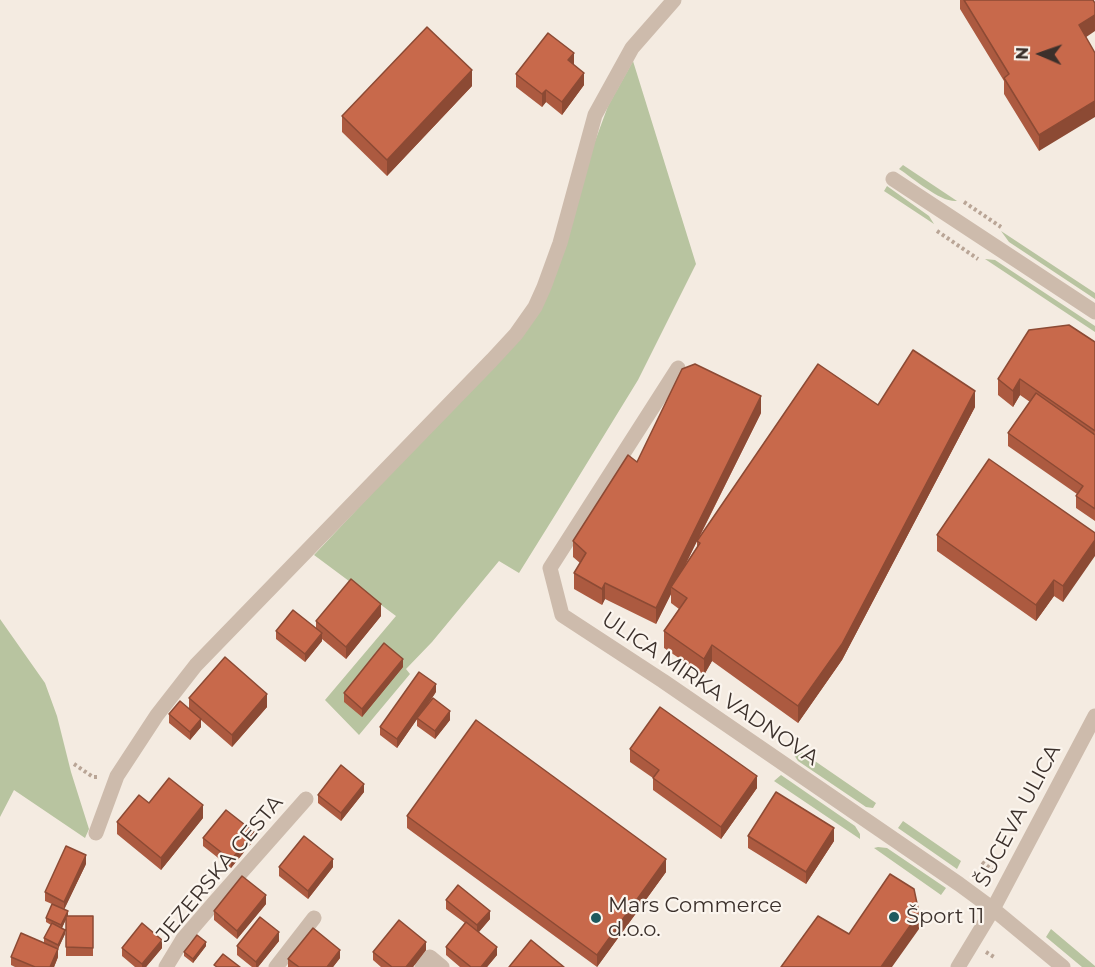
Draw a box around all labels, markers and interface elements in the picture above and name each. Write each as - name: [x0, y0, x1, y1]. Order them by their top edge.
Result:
- north arrow: [1011, 24, 1071, 84]
- text: N: [1013, 47, 1032, 60]
- street label: ULICA MIRKA VADNOVA: [597, 607, 823, 771]
- street label: ŠUCEVA ULICA: [970, 740, 1066, 892]
- street label: JEZERSKA CESTA: [151, 791, 289, 947]
- place label: Mars Commerce d.o.o.: [608, 893, 782, 943]
- place label: Šport 11: [906, 904, 984, 930]
- marker: Šport 11: [887, 910, 901, 924]
- marker: Mars Commerce d.o.o.: [589, 911, 603, 925]

